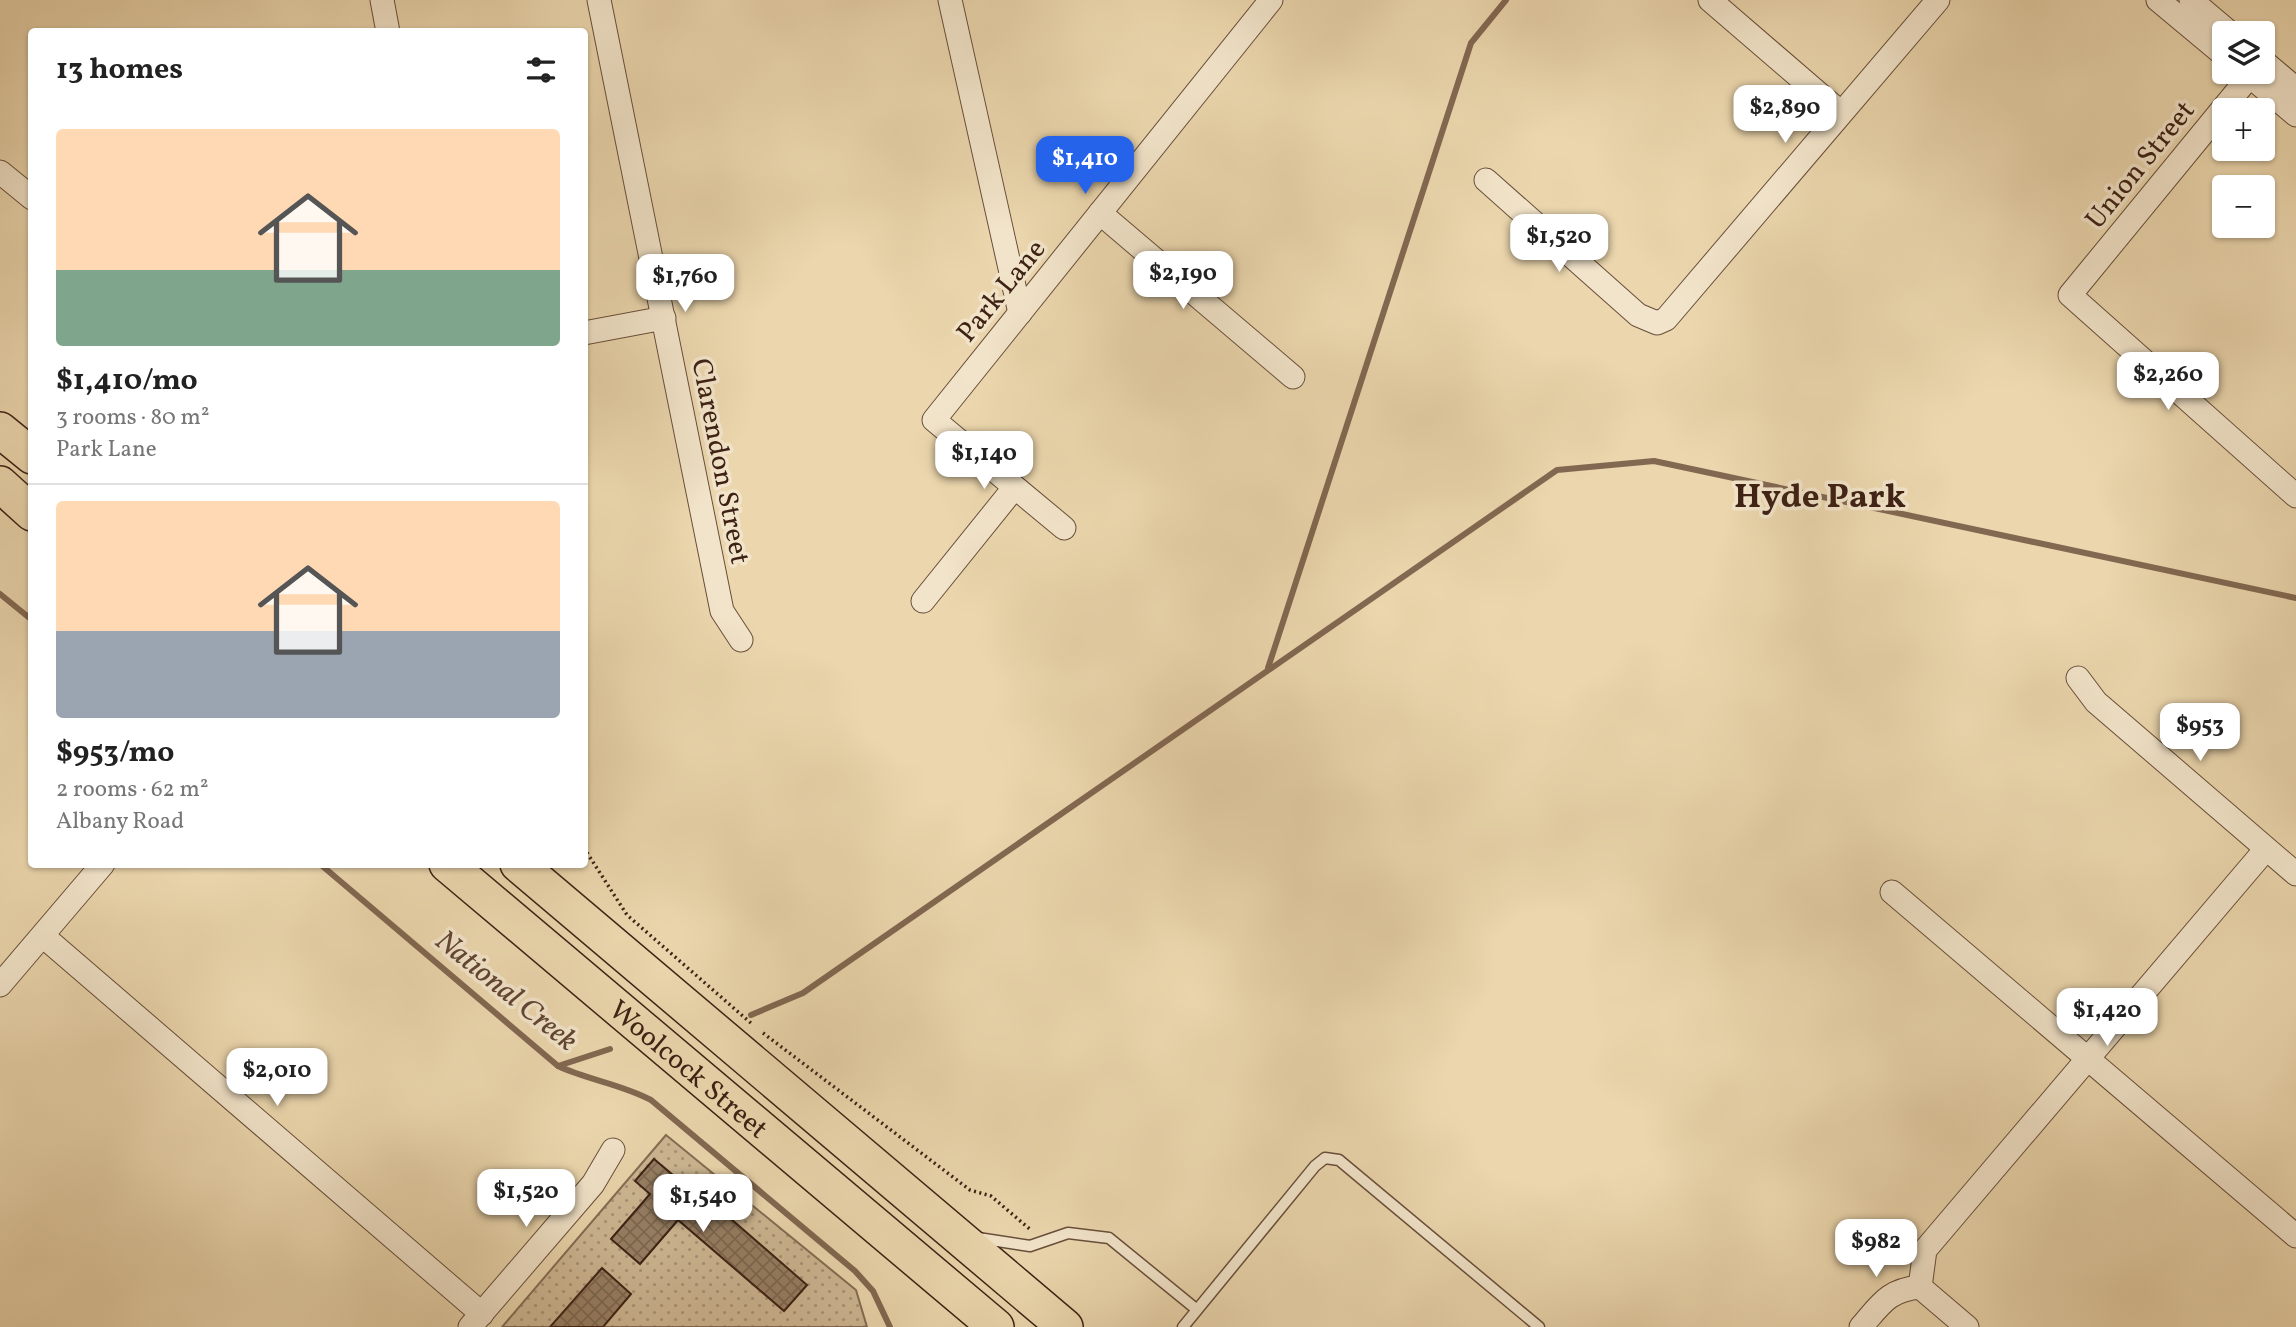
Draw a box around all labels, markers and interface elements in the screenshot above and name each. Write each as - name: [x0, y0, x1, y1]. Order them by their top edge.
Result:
- map controls: [2212, 21, 2275, 238]
- button: layers: [2212, 21, 2275, 84]
- text: 13 homes: [56, 49, 183, 91]
- icon: filters: [522, 51, 560, 89]
- pin: $2,890: [1728, 86, 1842, 145]
- text: $2,890: [1749, 92, 1821, 124]
- street label: Union Street: [2077, 93, 2205, 238]
- button: +: [2212, 98, 2275, 161]
- pin: $1,410: [1028, 136, 1142, 196]
- text: $1,410: [1052, 143, 1118, 175]
- icon: home: [245, 175, 371, 301]
- button: −: [2212, 175, 2275, 238]
- pin: $1,520: [1502, 215, 1616, 274]
- text: $1,520: [1526, 221, 1592, 253]
- street label: Park Lane: [948, 232, 1056, 351]
- pin: $2,190: [1126, 252, 1240, 311]
- pin: $1,760: [628, 254, 742, 314]
- text: $2,190: [1149, 258, 1217, 290]
- text: $1,760: [652, 261, 718, 293]
- pin: $2,260: [2111, 352, 2225, 412]
- street label: Clarendon Street: [680, 355, 759, 568]
- text: $2,260: [2133, 359, 2203, 391]
- text: $1,410/mo: [56, 360, 198, 402]
- text: 3 rooms · 80 m²: [56, 402, 209, 434]
- pin: $1,140: [927, 432, 1041, 491]
- text: Park Lane: [56, 434, 157, 466]
- text: $1,140: [951, 438, 1017, 470]
- district label: Hyde Park: [1734, 474, 1906, 522]
- icon: home: [245, 547, 371, 673]
- pin: $953: [2159, 704, 2241, 763]
- text: $953: [2176, 710, 2224, 742]
- text: $953/mo: [56, 732, 174, 774]
- text: 2 rooms · 62 m²: [56, 774, 208, 806]
- text: Albany Road: [56, 806, 184, 838]
- water label: National Creek: [426, 921, 586, 1062]
- pin: $1,420: [2050, 988, 2164, 1048]
- street label: Woolcock Street: [600, 992, 776, 1149]
- text: $1,420: [2073, 995, 2141, 1027]
- pin: $2,010: [220, 1048, 334, 1108]
- text: $2,010: [242, 1055, 312, 1087]
- pin: $1,520: [469, 1170, 583, 1229]
- pin: $1,540: [646, 1174, 760, 1234]
- text: $1,520: [493, 1176, 559, 1208]
- text: $1,540: [669, 1181, 737, 1213]
- pin: $982: [1835, 1220, 1917, 1279]
- text: $982: [1851, 1226, 1901, 1258]

